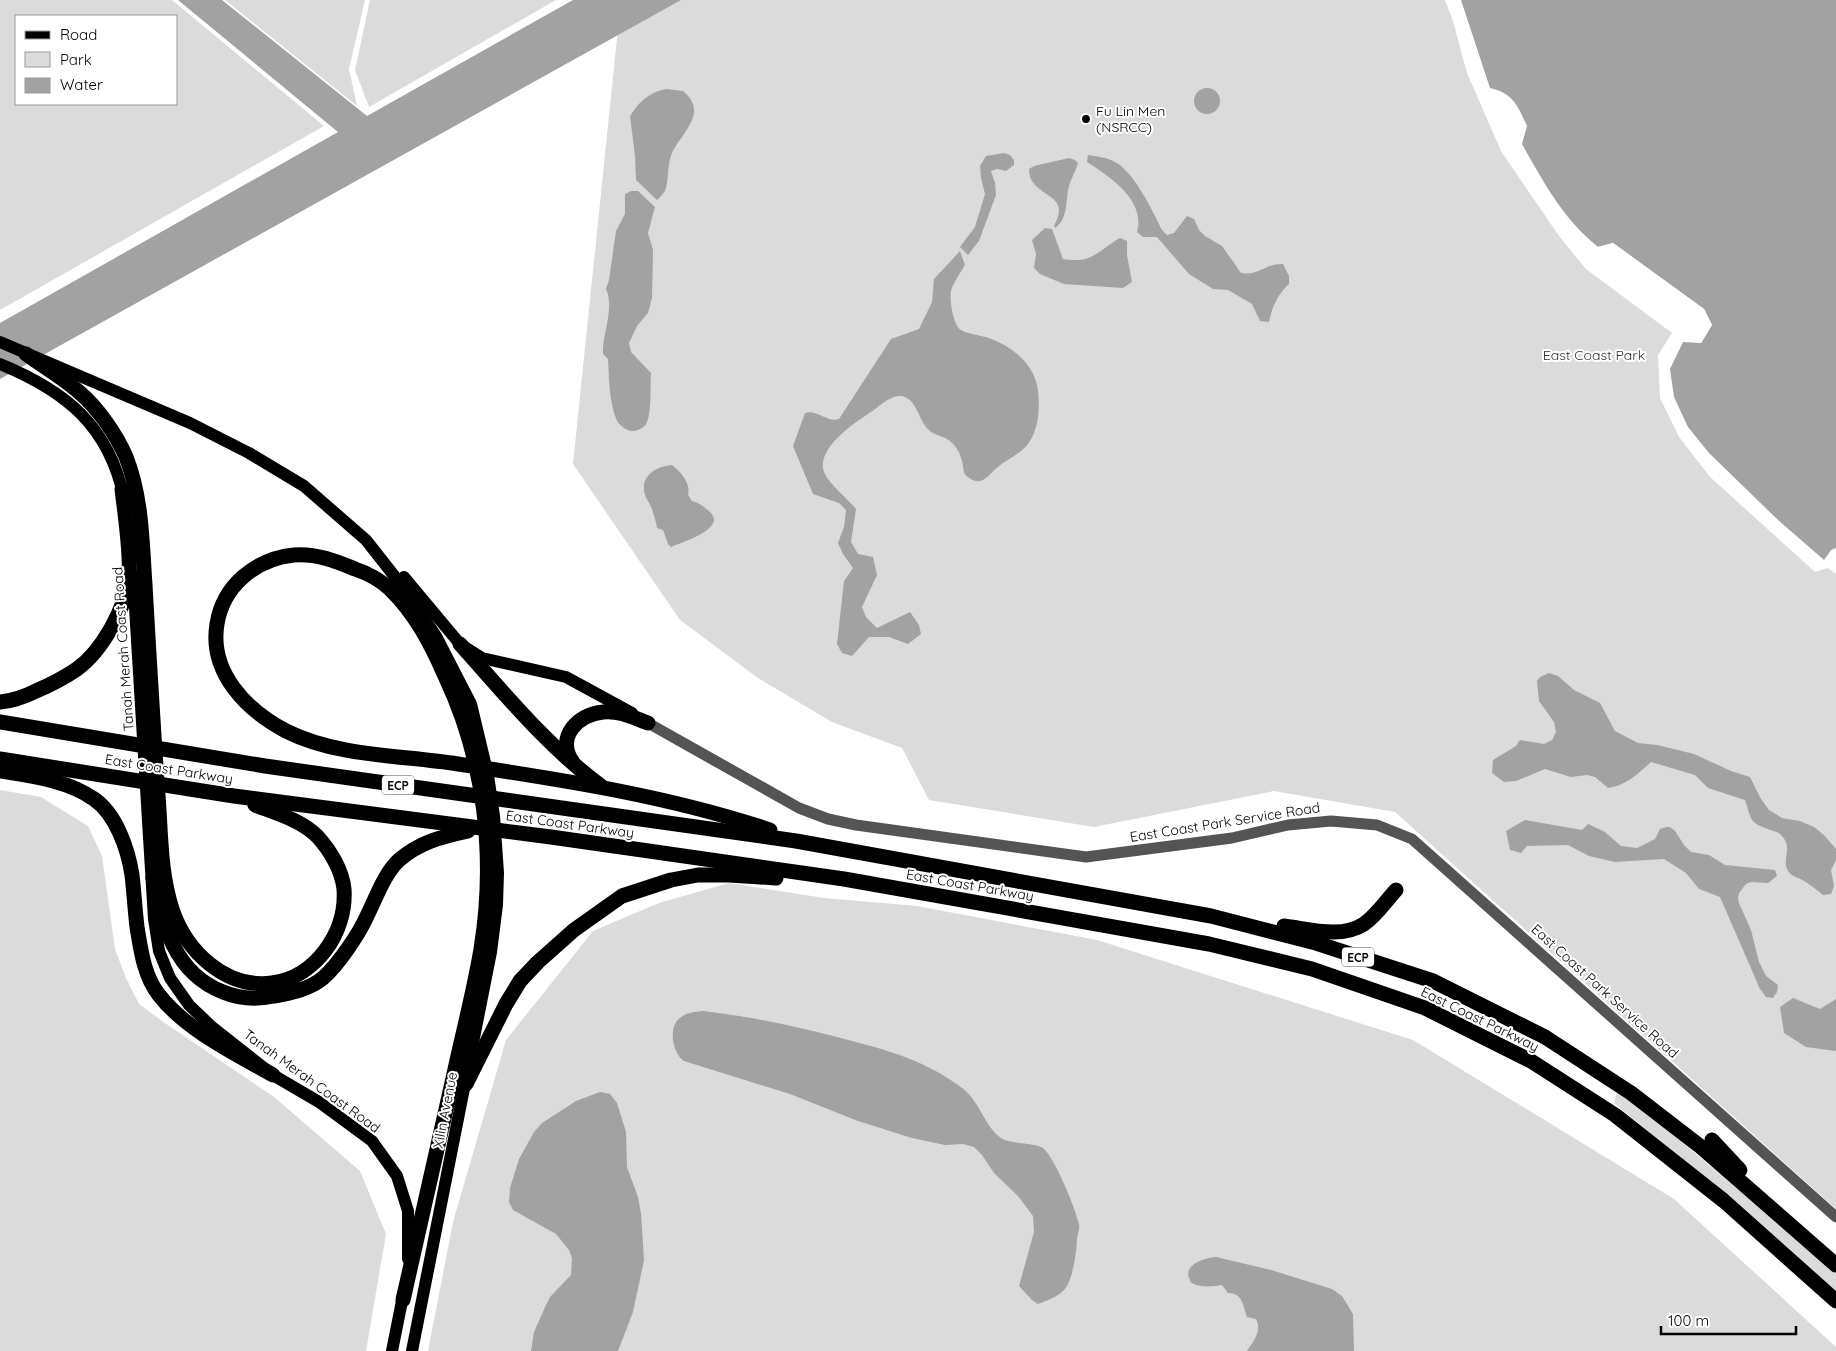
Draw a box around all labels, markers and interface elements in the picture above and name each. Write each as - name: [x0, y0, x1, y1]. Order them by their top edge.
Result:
- legend: [15, 15, 178, 105]
- text: Road: [60, 25, 97, 44]
- text: Park: [60, 50, 92, 69]
- text: Water: [60, 75, 103, 94]
- place label: Fu Lin Men (NSRCC): [1096, 102, 1165, 136]
- marker: Fu Lin Men (NSRCC): [1080, 113, 1092, 125]
- park label: East Coast Park: [1543, 346, 1645, 364]
- street label: Tanah Merah Coast Road: [108, 566, 138, 732]
- street label: East Coast Parkway: [104, 750, 234, 788]
- road number: ECP: [382, 776, 414, 794]
- street label: East Coast Park Service Road: [1129, 798, 1321, 846]
- street label: East Coast Parkway: [505, 806, 635, 842]
- street label: East Coast Parkway: [905, 865, 1035, 905]
- street label: East Coast Park Service Road: [1528, 920, 1682, 1062]
- road number: ECP: [1342, 948, 1374, 966]
- street label: East Coast Parkway: [1418, 983, 1542, 1055]
- street label: Tanah Merah Coast Road: [240, 1025, 384, 1137]
- street label: Xilin Avenue: [429, 1070, 461, 1150]
- scale bar: [1661, 1304, 1796, 1336]
- text: 100 m: [1668, 1311, 1709, 1330]

